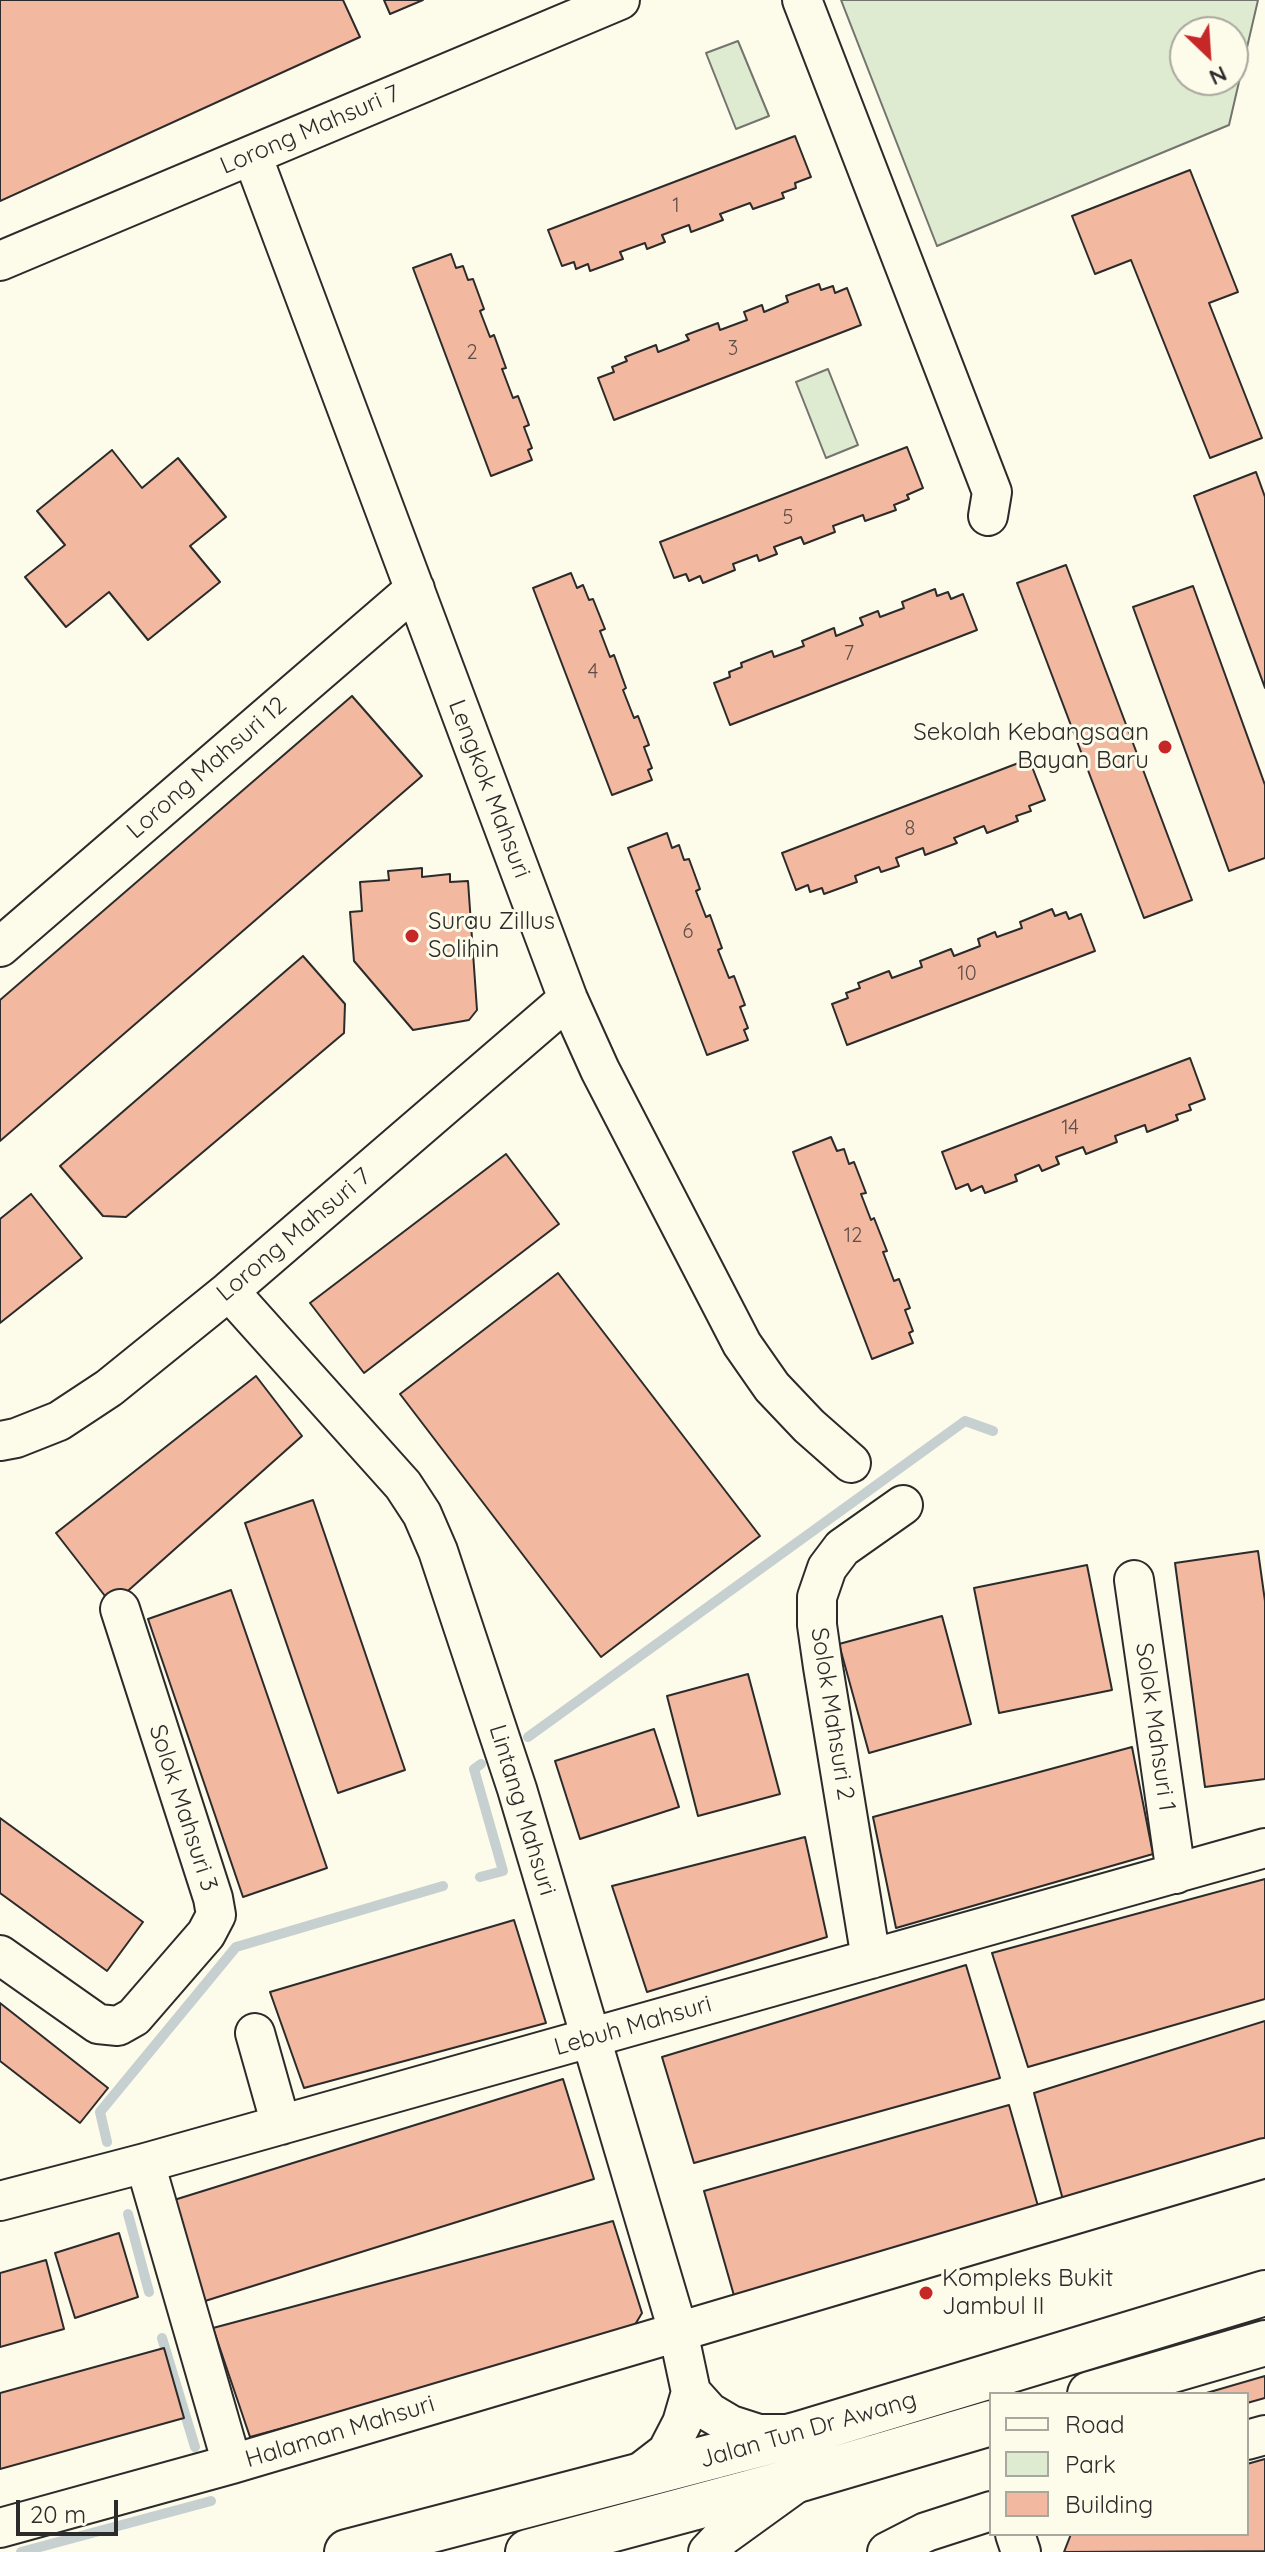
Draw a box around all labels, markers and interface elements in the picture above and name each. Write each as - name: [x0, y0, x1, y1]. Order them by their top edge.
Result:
- north arrow: [1169, 16, 1249, 96]
- text: N: [1205, 60, 1232, 92]
- street label: Lorong Mahsuri 7: [216, 79, 404, 181]
- house number: 1: [672, 194, 680, 218]
- house number: 3: [728, 337, 738, 361]
- house number: 2: [466, 341, 478, 365]
- house number: 5: [783, 506, 793, 530]
- house number: 7: [844, 642, 854, 666]
- house number: 4: [588, 660, 598, 684]
- street label: Lorong Mahsuri 12: [121, 691, 293, 845]
- street label: Lengkok Mahsuri: [442, 696, 536, 882]
- place label: Sekolah Kebangsaan Bayan Baru: [913, 719, 1149, 775]
- marker: Sekolah Kebangsaan Bayan Baru: [1156, 738, 1174, 756]
- house number: 8: [905, 817, 915, 841]
- place label: Surau Zillus Solihin: [428, 908, 555, 964]
- house number: 6: [683, 920, 693, 944]
- marker: Surau Zillus Solihin: [403, 927, 421, 945]
- house number: 10: [957, 962, 977, 986]
- house number: 14: [1061, 1116, 1079, 1140]
- street label: Lorong Mahsuri 7: [211, 1162, 377, 1308]
- house number: 12: [844, 1224, 862, 1248]
- street label: Solok Mahsuri 2: [804, 1626, 860, 1802]
- street label: Solok Mahsuri 1: [1129, 1641, 1181, 1813]
- street label: Solok Mahsuri 3: [142, 1721, 224, 1895]
- street label: Lintang Mahsuri: [482, 1721, 562, 1899]
- street label: Lebuh Mahsuri: [551, 1990, 715, 2062]
- place label: Kompleks Bukit Jambul II: [942, 2265, 1113, 2321]
- marker: Kompleks Bukit Jambul II: [917, 2284, 935, 2302]
- street label: Jalan Tun Dr Awang: [696, 2385, 920, 2475]
- street label: Halaman Mahsuri: [242, 2390, 438, 2474]
- legend: [989, 2392, 1249, 2536]
- text: Road: [1065, 2409, 1125, 2439]
- text: Park: [1065, 2449, 1116, 2479]
- scale bar: [20, 2484, 122, 2534]
- text: Building: [1065, 2489, 1153, 2519]
- text: 20 m: [30, 2499, 86, 2529]

